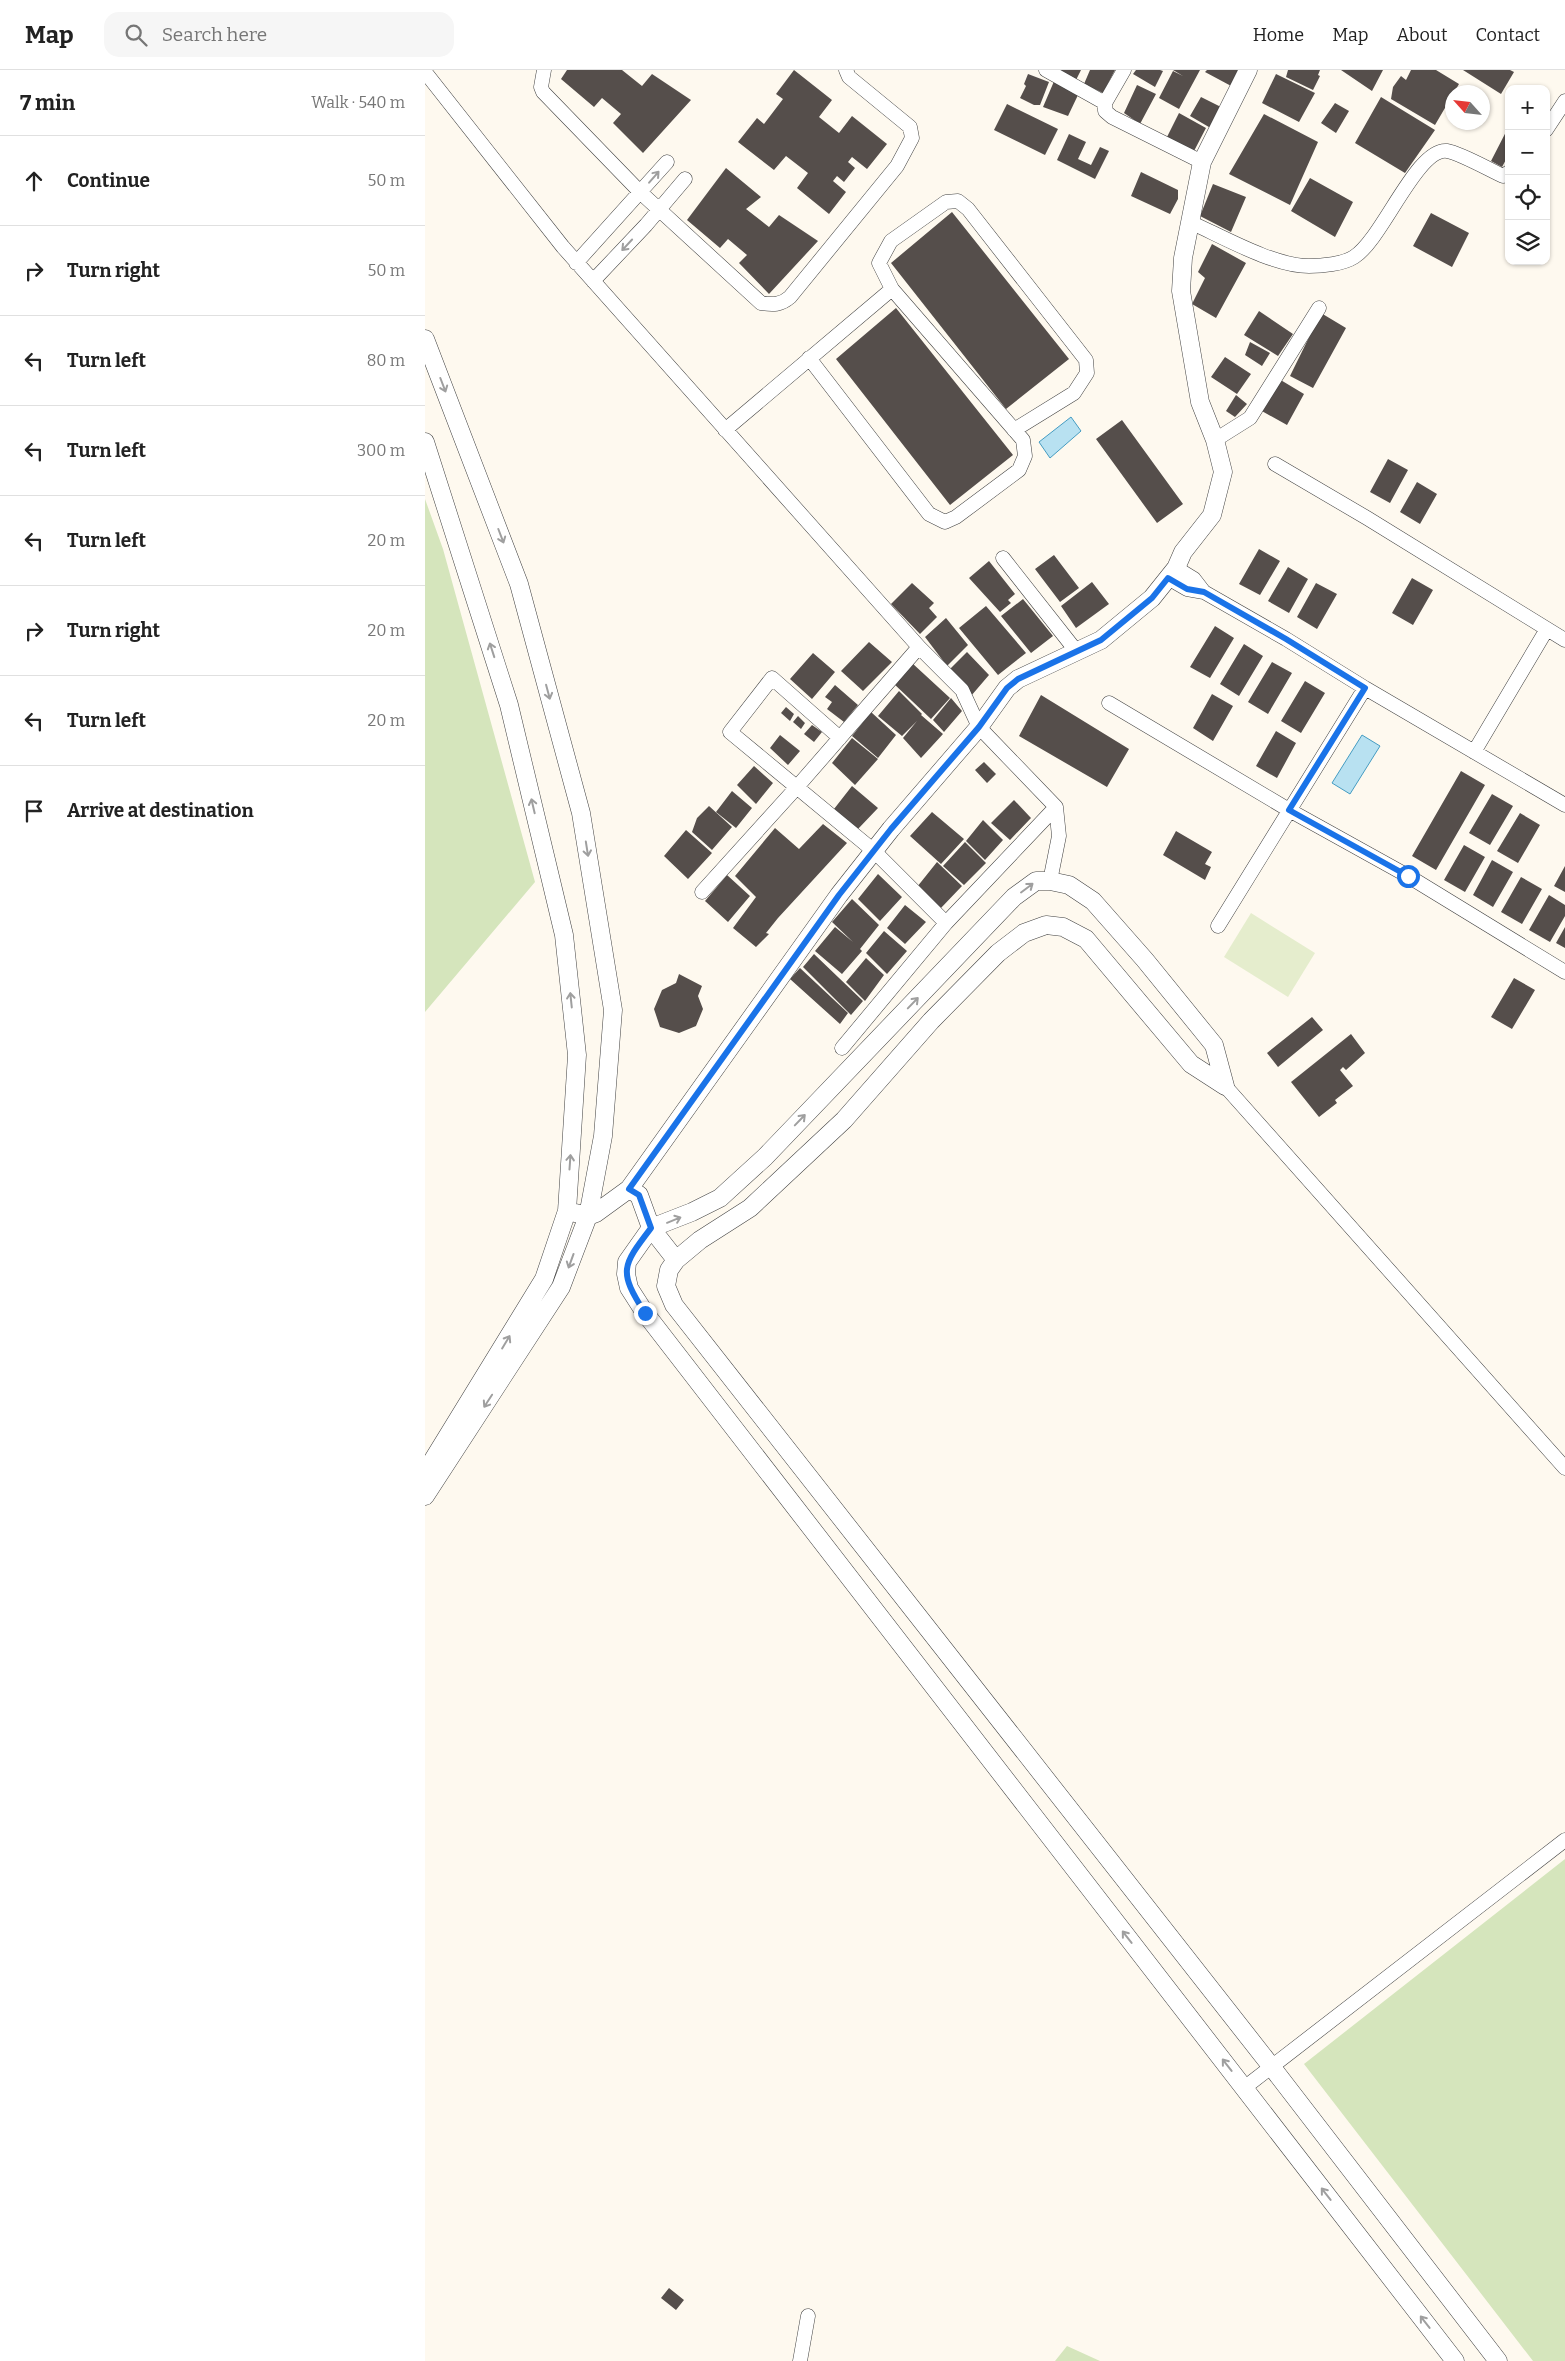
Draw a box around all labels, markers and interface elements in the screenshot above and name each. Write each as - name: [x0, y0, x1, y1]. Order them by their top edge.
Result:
- search box: [104, 12, 454, 57]
- text: Map: [25, 21, 74, 49]
- icon: search: [122, 21, 150, 49]
- text: Search here: [162, 23, 267, 46]
- text: Home: [1253, 24, 1304, 46]
- text: Map: [1332, 24, 1368, 46]
- text: About: [1396, 24, 1447, 46]
- text: Contact: [1475, 24, 1540, 46]
- north arrow: [1445, 85, 1490, 130]
- map controls: [1505, 85, 1550, 265]
- button: +: [1505, 85, 1550, 130]
- text: 7 min: [20, 90, 75, 116]
- text: Walk · 540 m: [311, 93, 405, 112]
- button: −: [1505, 130, 1550, 175]
- icon: ahead: [20, 167, 48, 195]
- text: Continue: [67, 169, 150, 192]
- text: 50 m: [368, 171, 405, 190]
- one-way arrow: [648, 171, 659, 184]
- button: locate: [1505, 175, 1550, 220]
- button: layers: [1505, 220, 1550, 265]
- one-way arrow: [621, 238, 633, 251]
- icon: right: [20, 257, 48, 285]
- text: Turn right: [67, 259, 160, 282]
- text: 50 m: [368, 261, 405, 280]
- icon: left: [20, 347, 48, 375]
- text: Turn left: [67, 349, 146, 372]
- text: 80 m: [367, 351, 405, 370]
- one-way arrow: [439, 377, 448, 392]
- icon: left: [20, 437, 48, 465]
- text: Turn left: [67, 439, 146, 462]
- text: 300 m: [357, 441, 405, 460]
- icon: left: [20, 527, 48, 555]
- one-way arrow: [497, 528, 506, 544]
- text: Turn left: [67, 529, 146, 552]
- text: 20 m: [368, 531, 405, 550]
- icon: right: [20, 617, 48, 645]
- text: Turn right: [67, 619, 160, 642]
- text: 20 m: [368, 621, 405, 640]
- one-way arrow: [486, 642, 496, 658]
- one-way arrow: [544, 683, 554, 699]
- icon: left: [20, 707, 48, 735]
- text: Turn left: [67, 709, 146, 732]
- text: 20 m: [368, 711, 405, 730]
- icon: arrive: [20, 797, 48, 825]
- text: Arrive at destination: [67, 799, 254, 822]
- one-way arrow: [528, 799, 537, 815]
- one-way arrow: [582, 841, 592, 857]
- route start: [1397, 865, 1420, 888]
- one-way arrow: [1020, 882, 1033, 893]
- one-way arrow: [566, 992, 576, 1008]
- one-way arrow: [906, 997, 918, 1009]
- one-way arrow: [794, 1114, 806, 1127]
- one-way arrow: [566, 1154, 575, 1170]
- one-way arrow: [666, 1214, 681, 1224]
- one-way arrow: [566, 1253, 575, 1268]
- route end: [634, 1302, 657, 1325]
- one-way arrow: [501, 1335, 511, 1349]
- one-way arrow: [483, 1393, 493, 1407]
- one-way arrow: [1122, 1930, 1133, 1943]
- one-way arrow: [1221, 2059, 1232, 2072]
- one-way arrow: [1320, 2188, 1331, 2201]
- one-way arrow: [1420, 2315, 1430, 2329]

